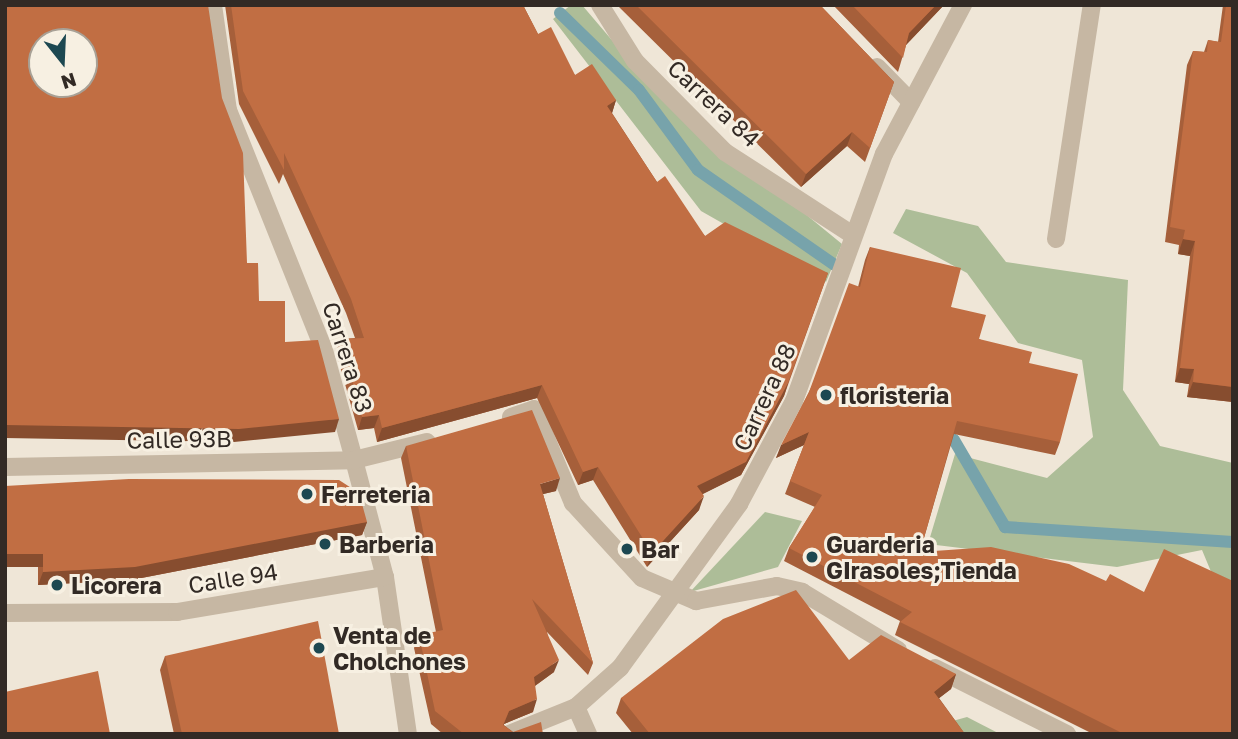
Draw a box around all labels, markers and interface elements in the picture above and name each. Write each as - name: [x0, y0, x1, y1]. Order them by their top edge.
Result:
- north arrow: [28, 28, 98, 98]
- street label: Carrera 84: [662, 54, 766, 152]
- text: N: [59, 68, 79, 95]
- street label: Carrera 83: [317, 298, 379, 416]
- street label: Carrera 88: [727, 339, 801, 455]
- place label: floristeria: [840, 381, 949, 409]
- marker: floristeria: [818, 387, 834, 403]
- street label: Calle 93B: [126, 424, 232, 454]
- place label: Ferreteria: [321, 480, 430, 508]
- marker: Ferreteria: [299, 486, 315, 502]
- place label: Barberia: [339, 530, 434, 558]
- place label: Guarderia GIrasoles;Tienda: [826, 530, 1017, 584]
- place label: Bar: [641, 535, 680, 563]
- marker: Barberia: [317, 536, 333, 552]
- marker: Bar: [619, 541, 635, 557]
- marker: Guarderia GIrasoles;Tienda: [804, 549, 820, 565]
- street label: Calle 94: [186, 557, 280, 599]
- place label: Licorera: [71, 571, 162, 599]
- marker: Licorera: [49, 577, 65, 593]
- place label: Venta de Cholchones: [333, 621, 466, 675]
- marker: Venta de Cholchones: [311, 640, 327, 656]

